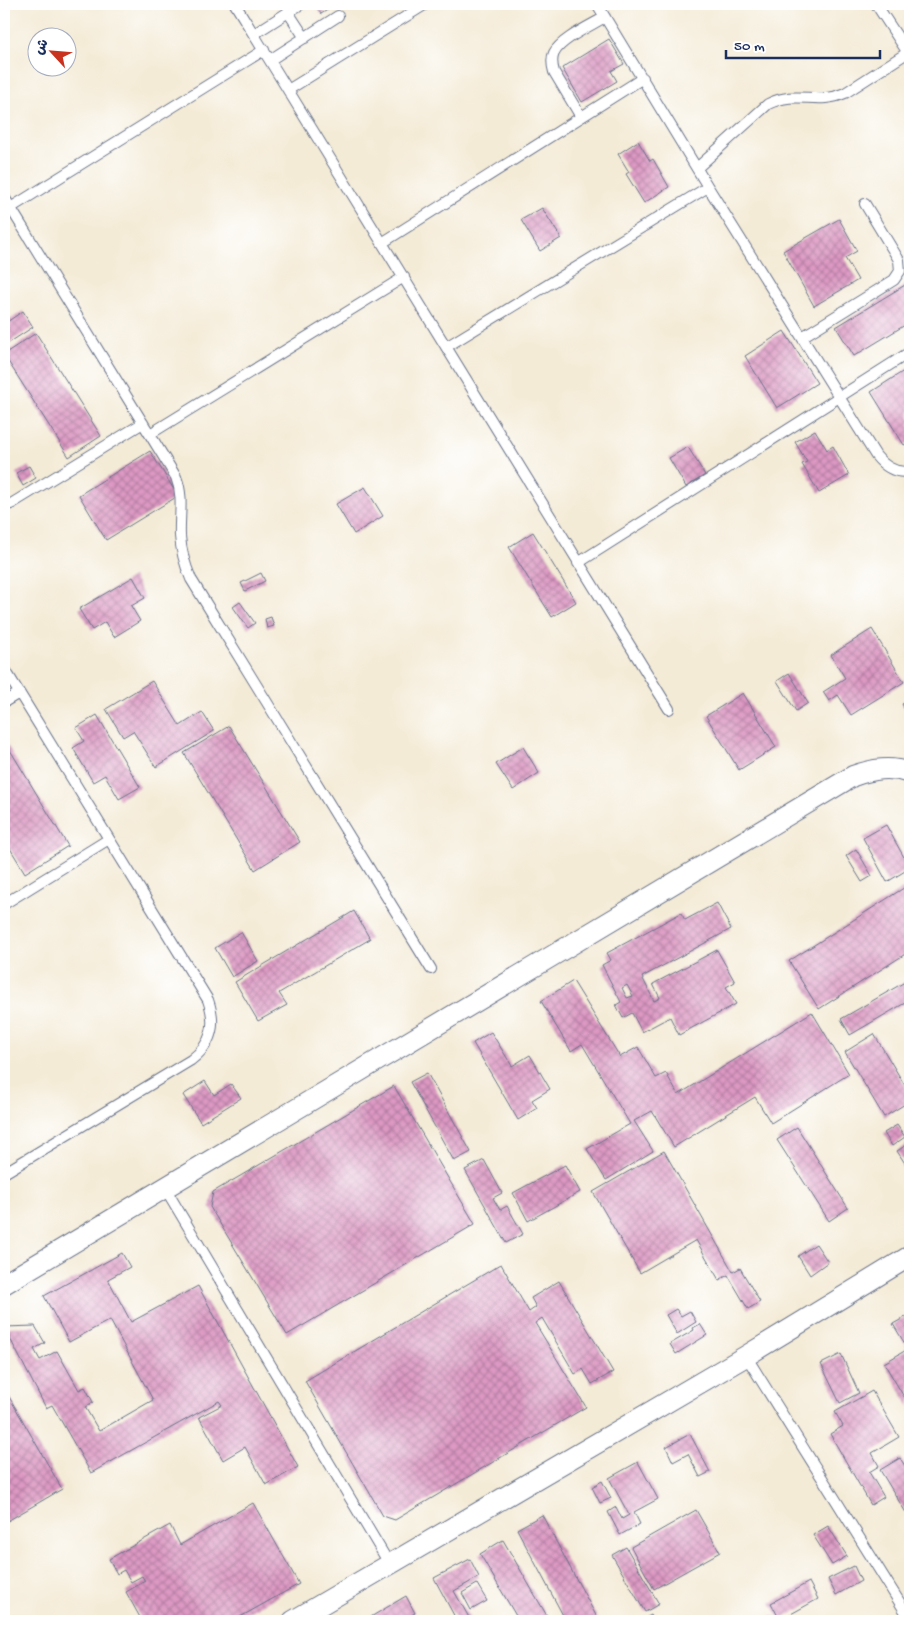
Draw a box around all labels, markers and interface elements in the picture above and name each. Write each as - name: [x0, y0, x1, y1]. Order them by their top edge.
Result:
- north arrow: [28, 28, 78, 78]
- scale bar: [726, 28, 880, 60]
- text: ش: [32, 37, 54, 58]
- text: 50 m: [734, 38, 765, 56]

